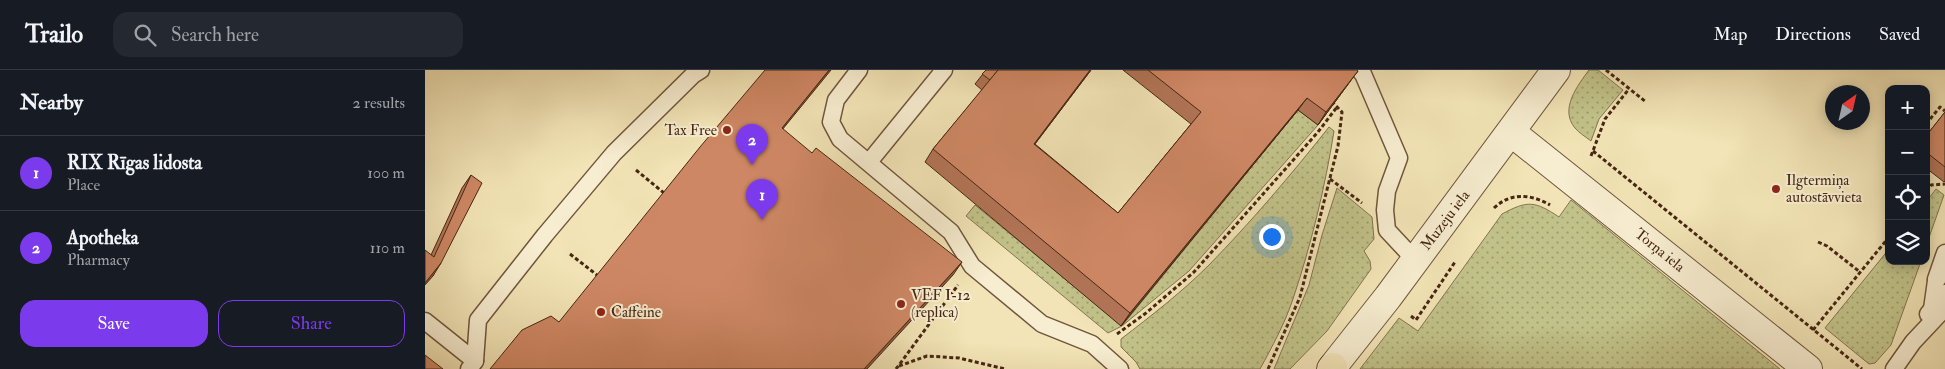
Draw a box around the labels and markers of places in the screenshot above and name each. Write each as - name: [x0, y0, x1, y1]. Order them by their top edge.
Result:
- place label: Tax Free: [664, 121, 717, 140]
- marker: Tax Free: [721, 124, 733, 136]
- pin: 2: [736, 124, 768, 165]
- place label: Ilgtermiņa autostāvvieta: [1786, 171, 1863, 207]
- pin: 1: [746, 179, 778, 220]
- marker: Ilgtermiņa autostāvvieta: [1770, 183, 1782, 195]
- place label: VEF I-12 (replica): [911, 286, 971, 323]
- marker: VEF I-12 (replica): [895, 298, 907, 310]
- place label: Caffeine: [611, 303, 661, 322]
- marker: Caffeine: [595, 306, 607, 318]

